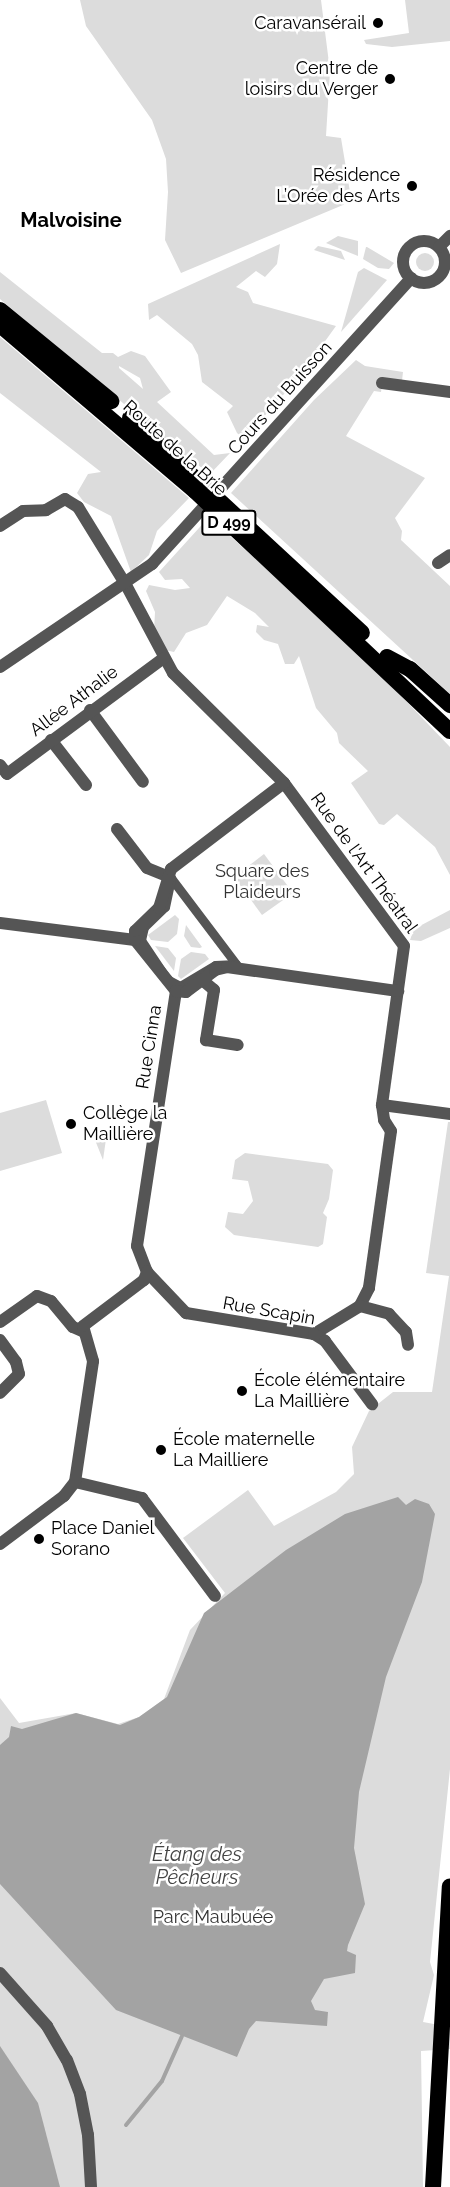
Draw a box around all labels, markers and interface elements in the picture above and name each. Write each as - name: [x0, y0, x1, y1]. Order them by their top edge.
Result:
- place label: Caravansérail: [254, 12, 366, 34]
- marker: Caravansérail: [371, 16, 385, 30]
- place label: Centre de loisirs du Verger: [244, 58, 378, 100]
- marker: Centre de loisirs du Verger: [383, 72, 397, 86]
- place label: Résidence L’Orée des Arts: [276, 165, 400, 207]
- marker: Résidence L’Orée des Arts: [405, 179, 419, 193]
- district label: Malvoisine: [20, 208, 122, 232]
- street label: Cours du Buisson: [223, 337, 337, 459]
- street label: Route de la Brie: [119, 396, 231, 500]
- road number: D 499: [200, 510, 258, 536]
- street label: Allée Athalie: [25, 661, 123, 741]
- street label: Rue de l'Art Théatral: [306, 788, 422, 938]
- park label: Square des Plaideurs: [215, 861, 309, 904]
- street label: Rue Cinna: [132, 1004, 166, 1090]
- place label: Collège la Maillière: [83, 1103, 167, 1146]
- marker: Collège la Maillière: [64, 1117, 78, 1131]
- street label: Rue Scapin: [221, 1292, 317, 1330]
- place label: École élémentaire La Maillière: [254, 1370, 405, 1412]
- marker: École élémentaire La Maillière: [235, 1384, 249, 1398]
- place label: École maternelle La Mailliere: [173, 1429, 315, 1472]
- marker: École maternelle La Mailliere: [154, 1443, 168, 1457]
- place label: Place Daniel Sorano: [51, 1518, 154, 1561]
- marker: Place Daniel Sorano: [32, 1532, 46, 1546]
- water label: Étang des Pêcheurs: [152, 1842, 242, 1889]
- park label: Parc Maubuée: [153, 1906, 273, 1928]

